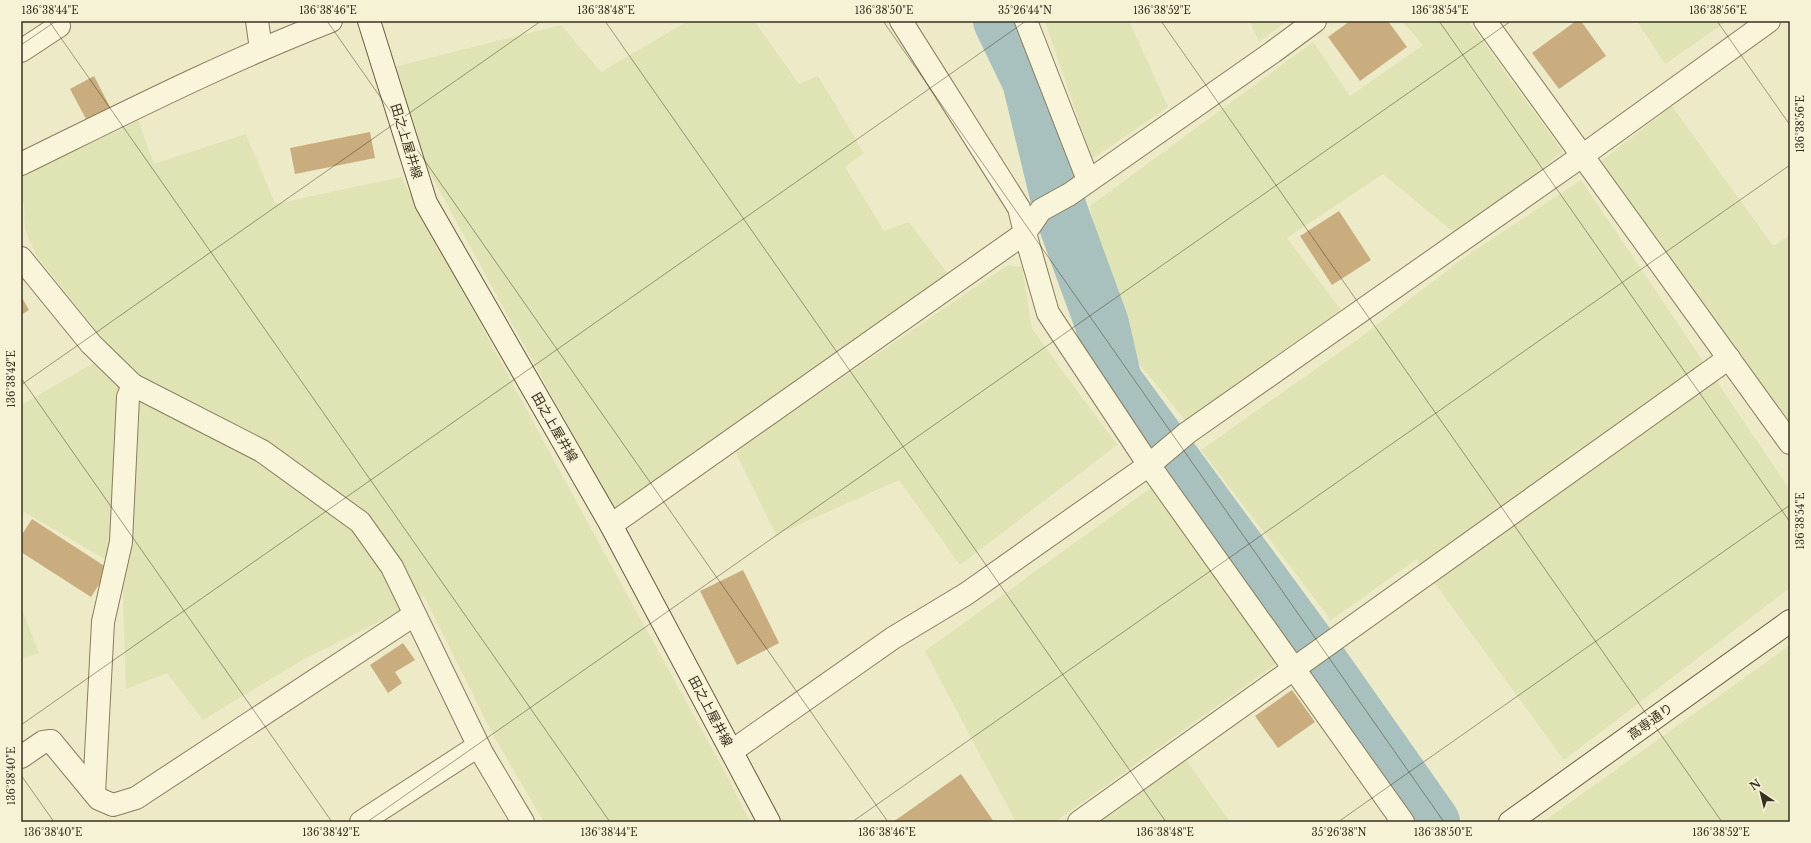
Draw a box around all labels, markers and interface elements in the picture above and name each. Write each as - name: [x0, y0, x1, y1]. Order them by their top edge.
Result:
- text: 136°38'44"E: [22, 4, 78, 17]
- text: 136°38'46"E: [299, 4, 357, 17]
- text: 136°38'48"E: [577, 4, 635, 17]
- text: 136°38'50"E: [855, 4, 913, 17]
- text: 35°26'44"N: [998, 4, 1052, 17]
- text: 136°38'52"E: [1133, 4, 1191, 17]
- text: 136°38'54"E: [1412, 4, 1468, 17]
- text: 136°38'56"E: [1689, 4, 1747, 17]
- text: 136°38'56"E: [1794, 95, 1807, 153]
- street label: 田之上屋井線: [387, 101, 426, 181]
- text: 136°38'42"E: [5, 350, 18, 408]
- street label: 田之上屋井線: [528, 389, 581, 465]
- text: 136°38'54"E: [1794, 493, 1807, 549]
- street label: 田之上屋井線: [685, 673, 736, 750]
- street label: 高専通り: [1624, 699, 1676, 744]
- text: 136°38'40"E: [5, 747, 18, 805]
- north arrow: [1741, 773, 1781, 813]
- text: N: [1747, 776, 1764, 794]
- text: 136°38'40"E: [24, 826, 82, 839]
- text: 136°38'42"E: [302, 826, 360, 839]
- text: 136°38'44"E: [581, 826, 637, 839]
- text: 136°38'46"E: [858, 826, 916, 839]
- text: 136°38'48"E: [1136, 826, 1194, 839]
- text: 35°26'38"N: [1312, 826, 1366, 839]
- text: 136°38'50"E: [1414, 826, 1472, 839]
- text: 136°38'52"E: [1692, 826, 1750, 839]

